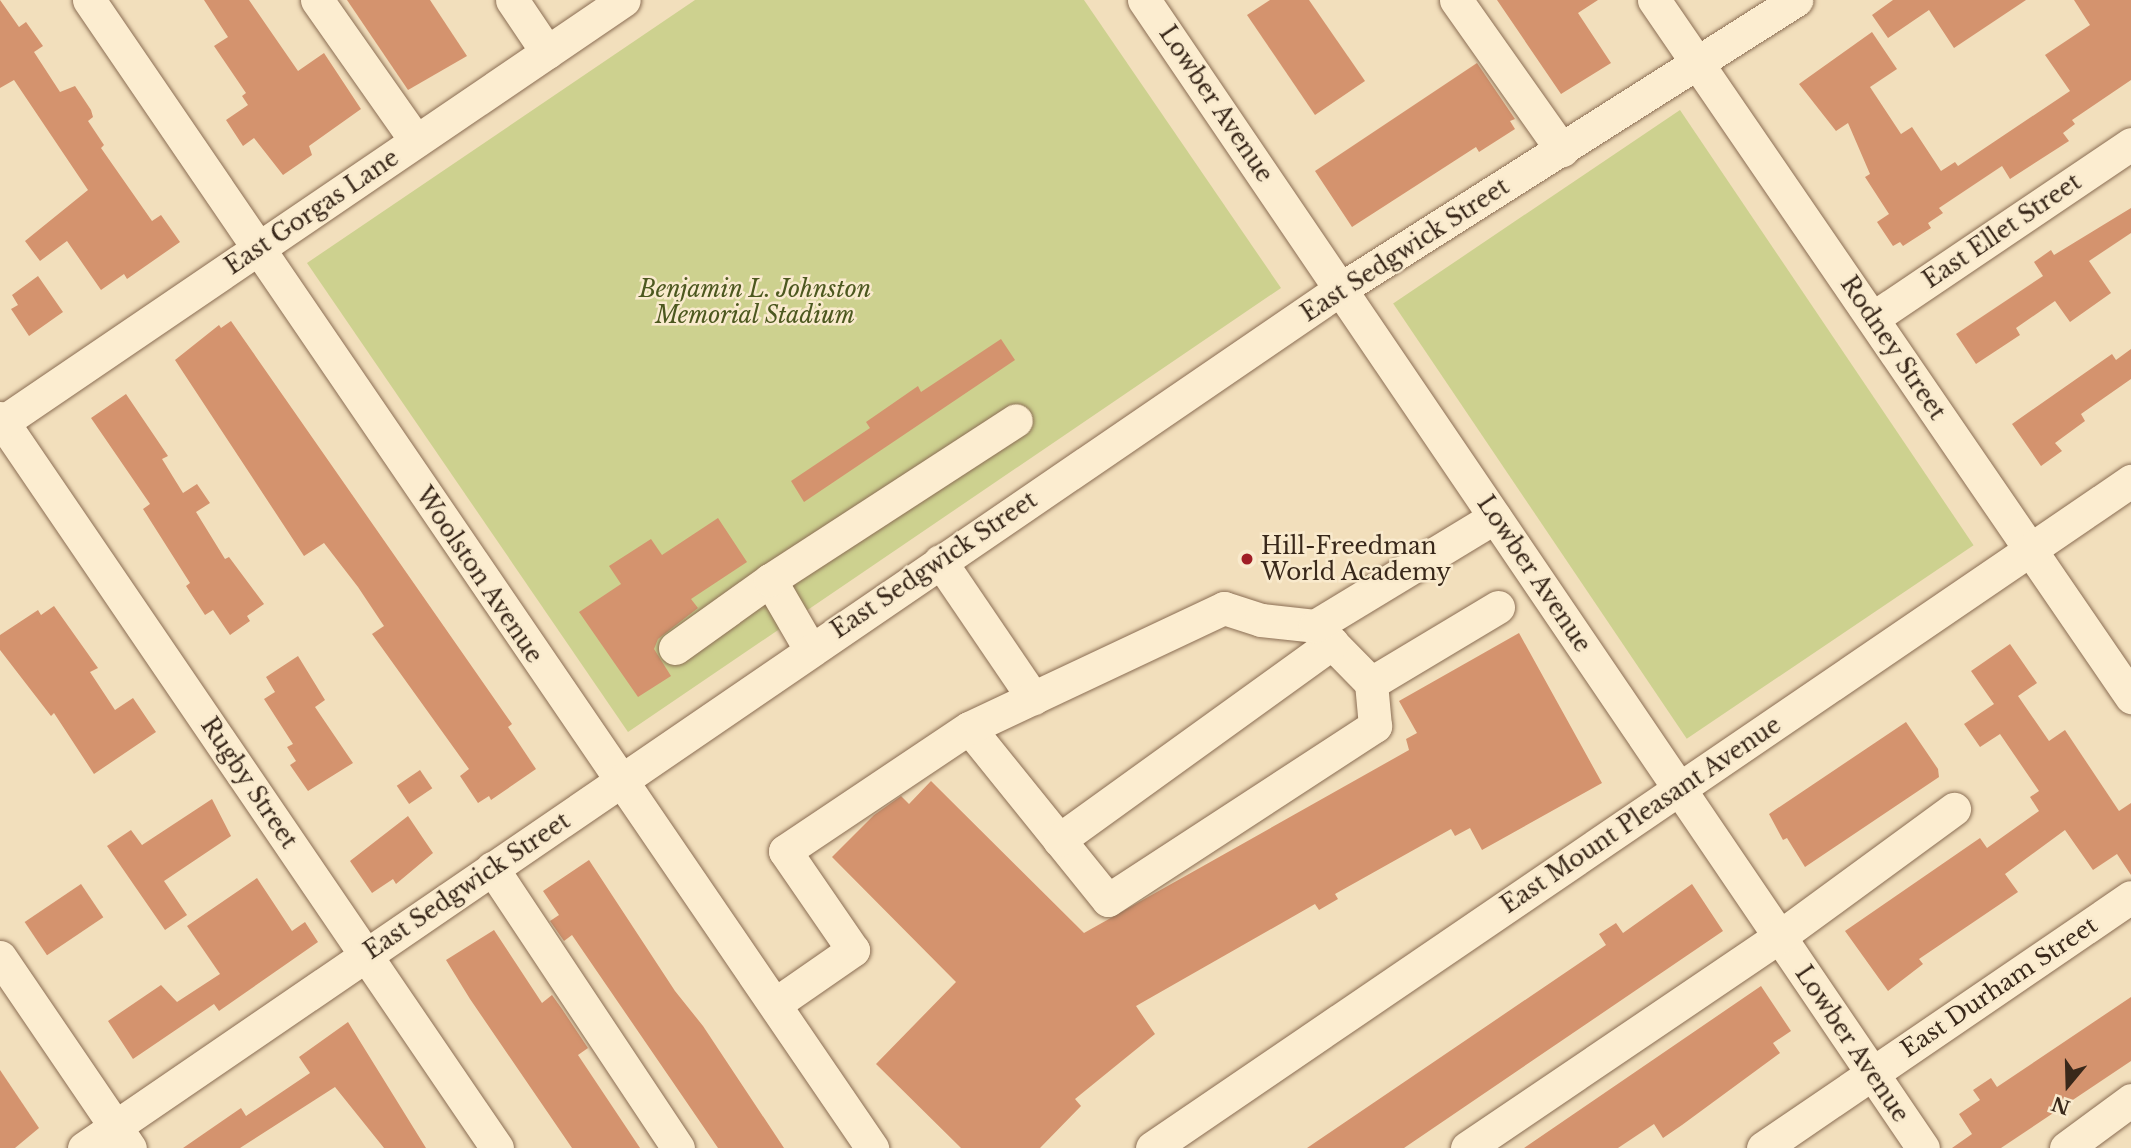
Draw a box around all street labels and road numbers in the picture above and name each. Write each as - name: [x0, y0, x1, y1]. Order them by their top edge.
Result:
- street label: Lowber Avenue: [1153, 20, 1279, 188]
- street label: East Gorgas Lane: [220, 144, 404, 280]
- street label: East Ellet Street: [1918, 168, 2086, 294]
- street label: East Sedgwick Street: [1296, 172, 1514, 328]
- street label: Rodney Street: [1835, 271, 1951, 425]
- street label: Woolston Avenue: [410, 481, 548, 669]
- street label: East Sedgwick Street: [826, 486, 1042, 644]
- street label: Lowber Avenue: [1471, 490, 1597, 658]
- street label: East Mount Pleasant Avenue: [1496, 711, 1786, 919]
- street label: Rugby Street: [195, 712, 303, 854]
- street label: East Sedgwick Street: [359, 807, 575, 965]
- street label: East Durham Street: [1896, 911, 2102, 1063]
- street label: Lowber Avenue: [1789, 960, 1915, 1128]

